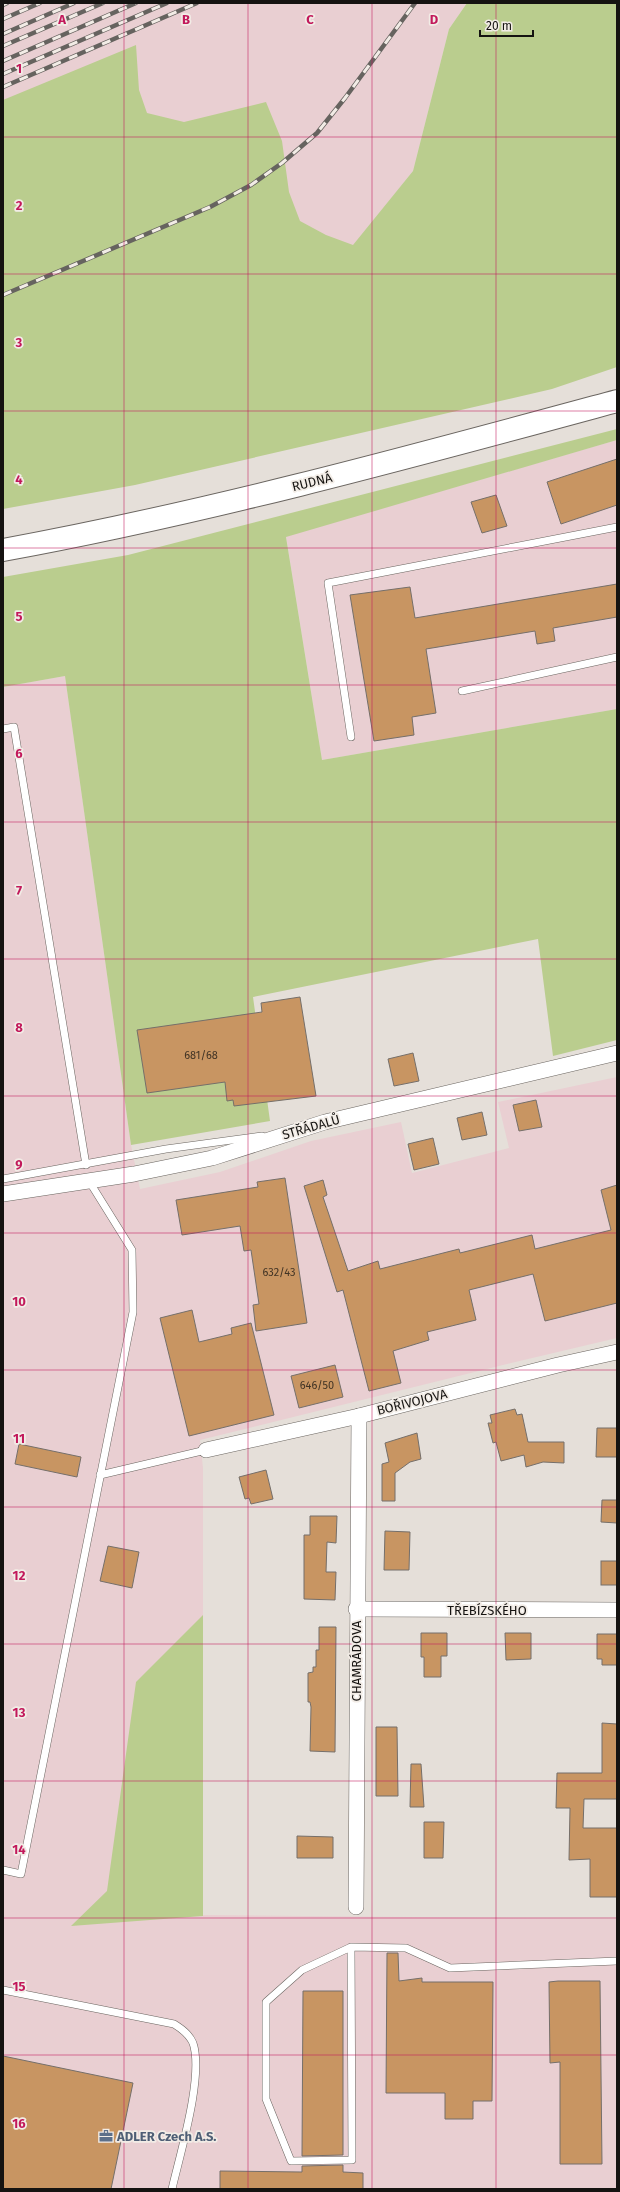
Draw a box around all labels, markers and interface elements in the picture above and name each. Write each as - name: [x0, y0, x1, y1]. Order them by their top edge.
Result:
- text: A: [57, 12, 66, 27]
- text: B: [182, 12, 190, 27]
- text: C: [306, 12, 314, 27]
- text: D: [430, 12, 439, 27]
- scale bar: [480, 12, 533, 38]
- text: 20 m: [486, 19, 512, 33]
- text: 1: [16, 61, 22, 76]
- text: 2: [16, 198, 23, 213]
- text: 3: [15, 335, 23, 350]
- street label: RUDNÁ: [290, 470, 334, 494]
- text: 4: [15, 472, 23, 487]
- text: 5: [16, 609, 23, 624]
- text: 6: [15, 746, 23, 761]
- text: 7: [16, 883, 22, 898]
- text: 8: [15, 1020, 23, 1035]
- house number: 681/68: [184, 1049, 218, 1062]
- street label: STŘÁDALŮ: [280, 1111, 342, 1142]
- text: 9: [15, 1157, 23, 1172]
- house number: 632/43: [263, 1266, 295, 1279]
- text: 10: [12, 1294, 26, 1309]
- house number: 646/50: [300, 1379, 334, 1392]
- street label: BOŘIVOJOVA: [375, 1385, 449, 1418]
- text: 11: [13, 1431, 25, 1446]
- text: 12: [13, 1568, 26, 1583]
- street label: TŘEBÍZSKÉHO: [447, 1602, 527, 1618]
- street label: CHAMRÁDOVA: [349, 1620, 364, 1701]
- text: 13: [13, 1705, 26, 1720]
- text: 14: [12, 1842, 26, 1857]
- text: 15: [12, 1979, 26, 1994]
- text: 16: [12, 2116, 26, 2131]
- office icon: ADLER Czech A.S.: [98, 2128, 114, 2144]
- place label: ADLER Czech A.S.: [116, 2129, 216, 2144]

